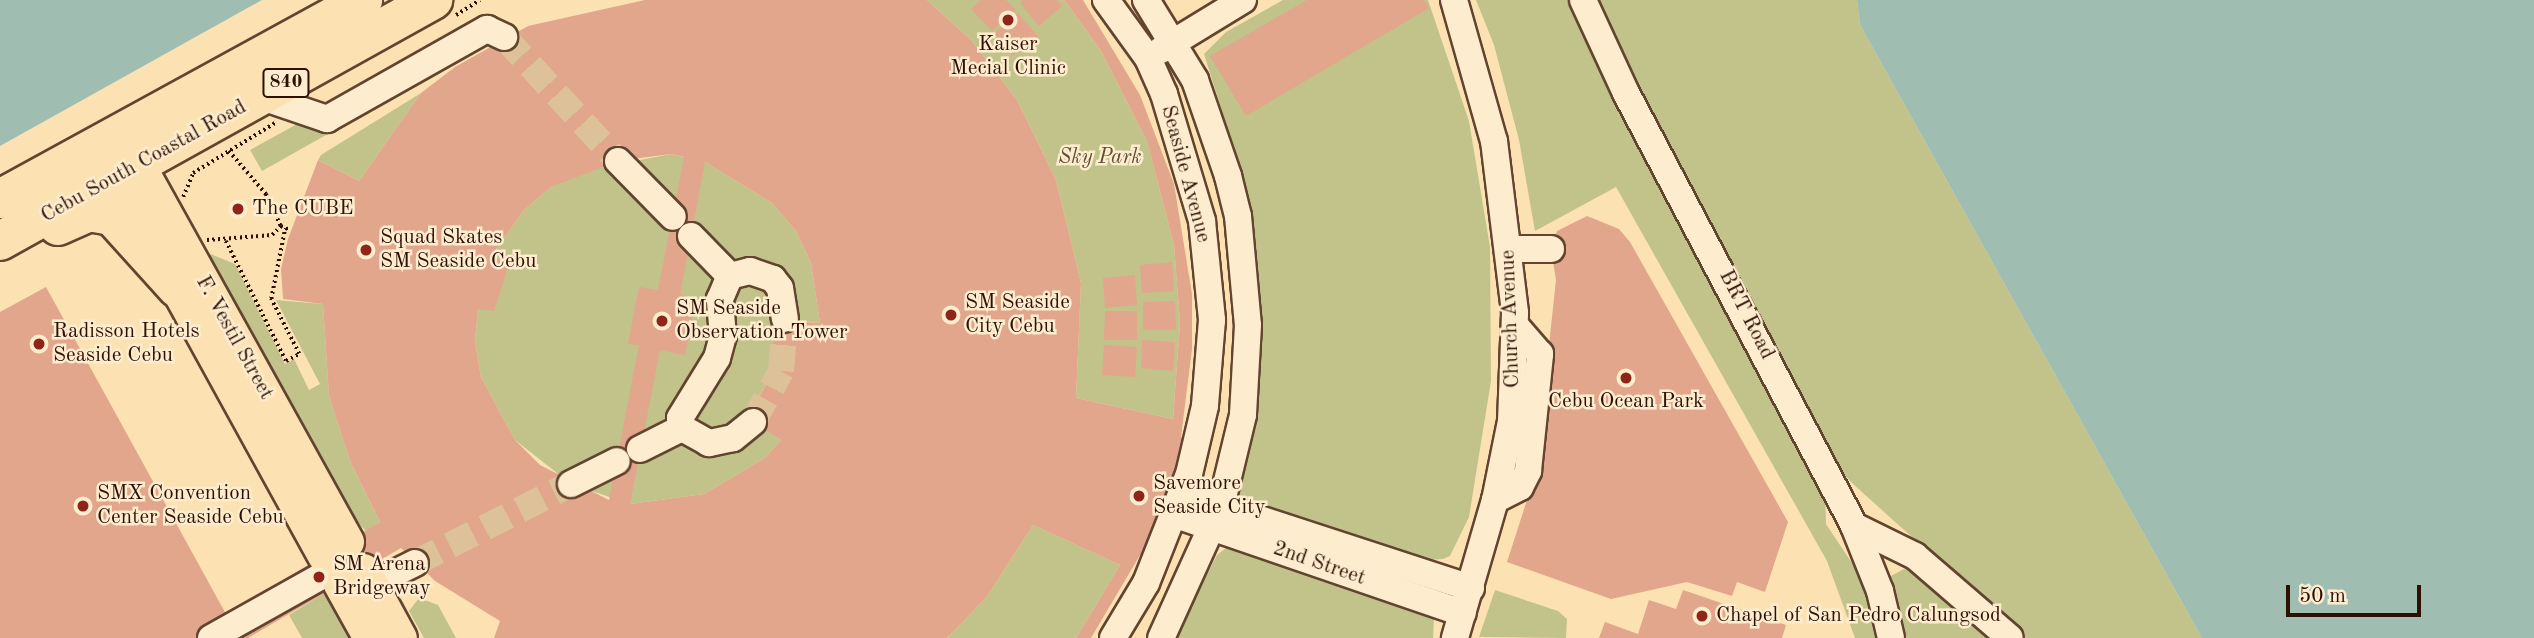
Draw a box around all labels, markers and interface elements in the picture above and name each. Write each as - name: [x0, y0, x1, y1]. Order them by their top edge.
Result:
- marker: Kaiser Mecial Clinic: [998, 10, 1018, 30]
- place label: Kaiser Mecial Clinic: [950, 32, 1066, 82]
- road number: 840: [262, 68, 310, 99]
- street label: Cebu South Coastal Road: [37, 95, 251, 229]
- street label: Seaside Avenue: [1155, 103, 1215, 245]
- park label: Sky Park: [1058, 145, 1142, 171]
- place label: The CUBE: [252, 196, 353, 222]
- marker: The CUBE: [230, 201, 246, 217]
- place label: Squad Skates SM Seaside Cebu: [380, 225, 537, 275]
- marker: Squad Skates SM Seaside Cebu: [358, 242, 374, 258]
- street label: Church Avenue: [1496, 249, 1526, 389]
- street label: BRT Road: [1713, 266, 1779, 364]
- street label: F. Vestil Street: [190, 272, 278, 404]
- place label: SM Seaside City Cebu: [965, 290, 1070, 340]
- place label: SM Seaside Observation Tower: [676, 296, 848, 346]
- marker: SM Seaside City Cebu: [943, 307, 959, 323]
- marker: SM Seaside Observation Tower: [654, 313, 670, 329]
- place label: Radisson Hotels Seaside Cebu: [53, 319, 200, 369]
- marker: Radisson Hotels Seaside Cebu: [31, 336, 47, 352]
- marker: Cebu Ocean Park: [1618, 370, 1634, 386]
- place label: Cebu Ocean Park: [1548, 389, 1704, 415]
- place label: Savemore Seaside City: [1153, 471, 1266, 521]
- place label: SMX Convention Center Seaside Cebu: [97, 481, 284, 531]
- marker: Savemore Seaside City: [1131, 488, 1147, 504]
- marker: SMX Convention Center Seaside Cebu: [75, 498, 91, 514]
- street label: 2nd Street: [1270, 536, 1368, 592]
- place label: SM Arena Bridgeway: [333, 552, 431, 602]
- marker: SM Arena Bridgeway: [311, 569, 327, 585]
- scale bar: [2289, 572, 2424, 616]
- text: 50 m: [2299, 586, 2346, 607]
- place label: Chapel of San Pedro Calungsod: [1716, 603, 2001, 629]
- marker: Chapel of San Pedro Calungsod: [1694, 608, 1710, 624]

